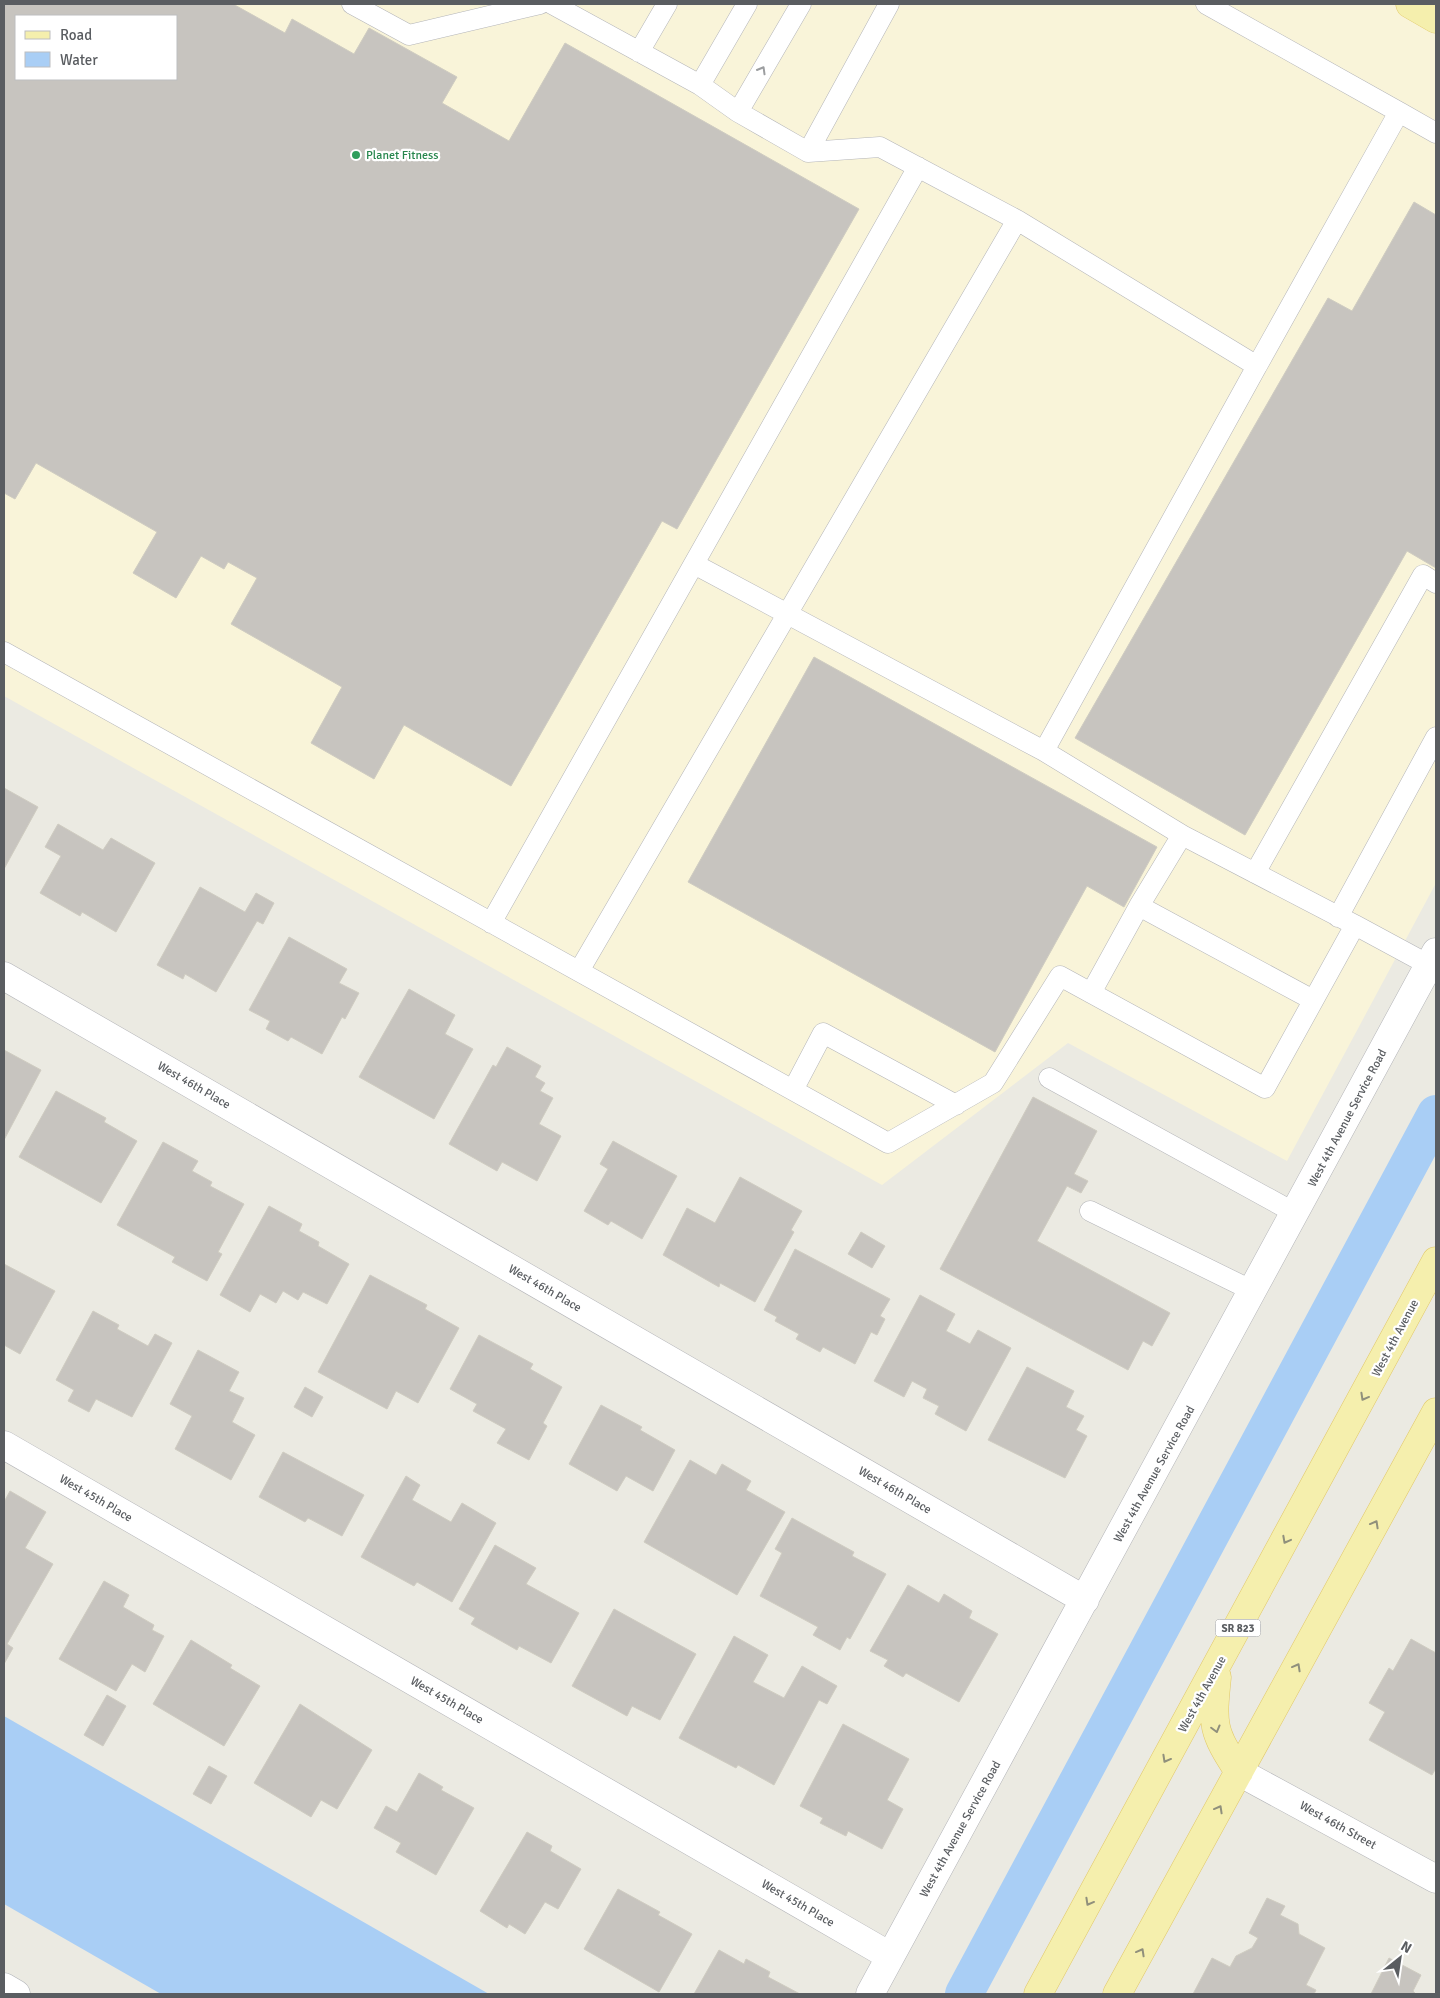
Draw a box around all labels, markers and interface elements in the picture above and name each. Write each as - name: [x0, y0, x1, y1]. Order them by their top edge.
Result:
- legend: [15, 15, 178, 80]
- text: Road: [60, 26, 92, 44]
- text: Water: [60, 51, 98, 69]
- one-way arrow: [756, 66, 766, 75]
- place label: Planet Fitness: [366, 148, 439, 163]
- marker: Planet Fitness: [350, 149, 362, 161]
- street label: West 4th Avenue Service Road: [1305, 1047, 1390, 1190]
- street label: West 46th Place: [154, 1058, 233, 1112]
- street label: West 46th Place: [505, 1261, 584, 1315]
- street label: West 4th Avenue: [1369, 1297, 1422, 1379]
- one-way arrow: [1360, 1391, 1370, 1400]
- street label: West 4th Avenue Service Road: [1111, 1403, 1198, 1545]
- street label: West 46th Place: [855, 1463, 934, 1517]
- street label: West 45th Place: [56, 1471, 135, 1525]
- one-way arrow: [1369, 1520, 1379, 1529]
- one-way arrow: [1282, 1534, 1292, 1543]
- road number: SR 823: [1216, 1620, 1260, 1636]
- street label: West 4th Avenue: [1175, 1653, 1230, 1735]
- one-way arrow: [1291, 1663, 1301, 1672]
- street label: West 45th Place: [407, 1673, 486, 1727]
- one-way arrow: [1210, 1724, 1221, 1733]
- one-way arrow: [1163, 1754, 1173, 1763]
- street label: West 4th Avenue Service Road: [917, 1758, 1004, 1900]
- street label: West 46th Street: [1297, 1798, 1379, 1853]
- one-way arrow: [1213, 1805, 1223, 1814]
- street label: West 45th Place: [758, 1876, 837, 1930]
- one-way arrow: [1085, 1896, 1095, 1905]
- north arrow: [1375, 1933, 1425, 1983]
- text: N: [1398, 1937, 1415, 1957]
- one-way arrow: [1134, 1948, 1144, 1957]

